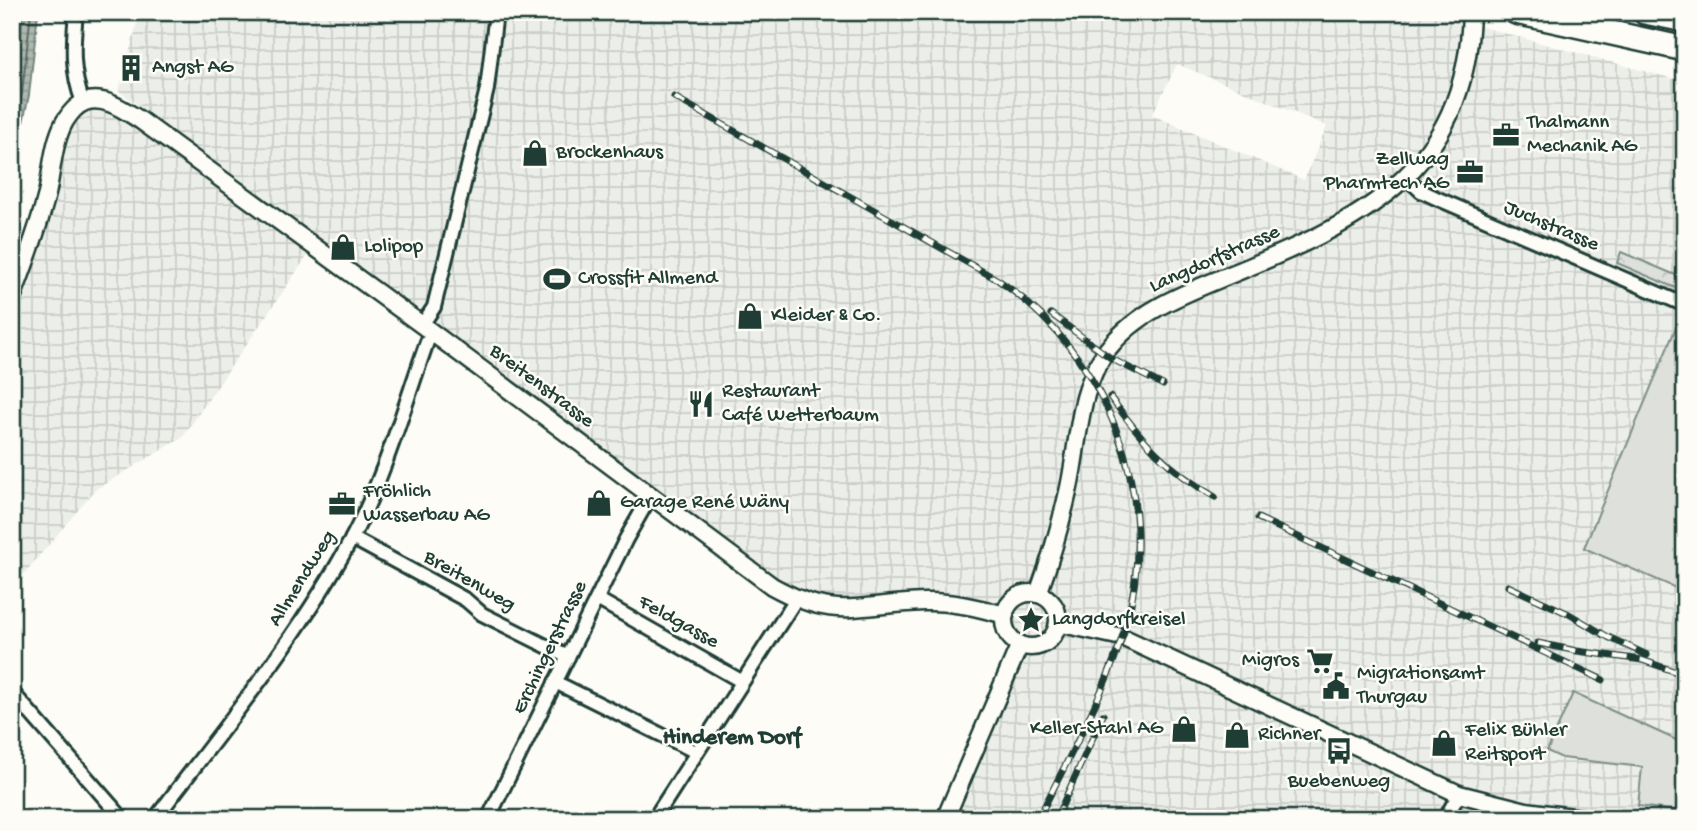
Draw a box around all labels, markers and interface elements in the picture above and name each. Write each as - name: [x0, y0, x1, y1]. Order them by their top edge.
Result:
- building icon: Angst AG: [116, 53, 146, 83]
- place label: Angst AG: [152, 56, 234, 81]
- place label: Thalmann Mechanik AG: [1526, 111, 1638, 160]
- office icon: Thalmann Mechanik AG: [1491, 120, 1521, 150]
- shop icon: Brockenhaus: [520, 138, 550, 168]
- place label: Brockenhaus: [555, 141, 664, 166]
- place label: Zellwag Pharmtech AG: [1323, 148, 1450, 197]
- office icon: Zellwag Pharmtech AG: [1455, 157, 1485, 187]
- street label: Juchstrasse: [1500, 196, 1603, 259]
- street label: Langdorfstrasse: [1146, 220, 1285, 300]
- shop icon: Lolipop: [328, 232, 358, 262]
- place label: Lolipop: [364, 235, 424, 260]
- sports icon: Crossfit Allmend: [542, 264, 572, 294]
- place label: Crossfit Allmend: [578, 267, 719, 292]
- shop icon: Kleider & Co.: [735, 301, 765, 331]
- place label: Kleider & Co.: [771, 304, 882, 329]
- street label: Breitenstrasse: [483, 339, 599, 435]
- place label: Restaurant Café Wetterbaum: [722, 380, 879, 429]
- restaurant icon: Restaurant Café Wetterbaum: [686, 389, 716, 419]
- place label: Fröhlich Wasserbau AG: [362, 480, 490, 529]
- shop icon: Garage René Wäny: [584, 488, 614, 518]
- office icon: Fröhlich Wasserbau AG: [327, 489, 357, 519]
- place label: Garage René Wäny: [620, 491, 789, 516]
- street label: Allmendweg: [264, 526, 342, 632]
- street label: Breitenweg: [418, 545, 519, 618]
- street label: Erchingerstrasse: [508, 576, 595, 719]
- street label: Feldgasse: [632, 590, 724, 656]
- place icon: Langdorfkreisel: [1016, 605, 1046, 635]
- place label: Langdorfkreisel: [1052, 608, 1186, 633]
- supermarket icon: Migros: [1305, 646, 1335, 676]
- place label: Migros: [1242, 649, 1300, 674]
- place label: Migrationsamt Thurgau: [1356, 662, 1486, 711]
- public building icon: Migrationsamt Thurgau: [1321, 671, 1351, 701]
- shop icon: Keller-Stahl AG: [1169, 714, 1199, 744]
- place label: Keller-Stahl AG: [1030, 717, 1164, 742]
- place label: Felix Bühler Reitsport: [1464, 719, 1568, 768]
- shop icon: Richner: [1222, 720, 1252, 750]
- place label: Richner: [1258, 723, 1322, 748]
- district label: Hinderem Dorf: [663, 725, 803, 752]
- shop icon: Felix Bühler Reitsport: [1429, 728, 1459, 758]
- bus stop icon: Buebenweg: [1324, 736, 1354, 766]
- place label: Buebenweg: [1287, 770, 1390, 795]

